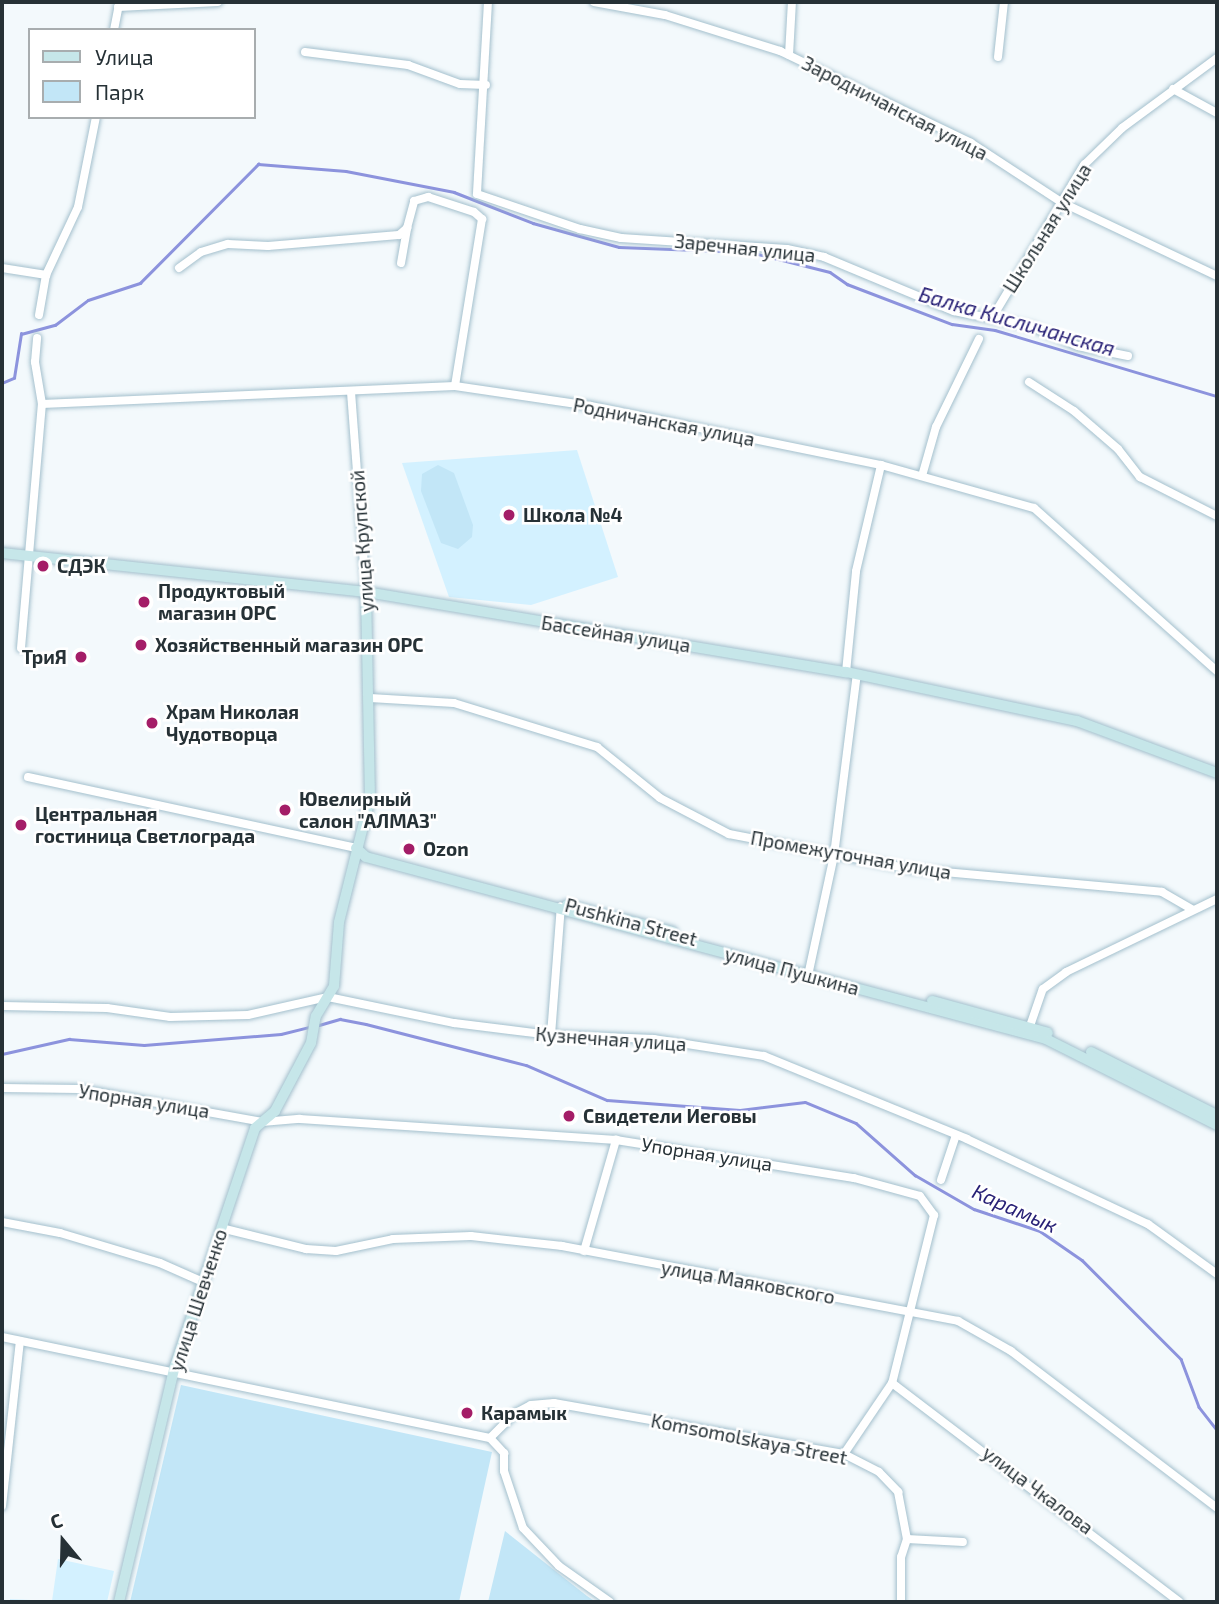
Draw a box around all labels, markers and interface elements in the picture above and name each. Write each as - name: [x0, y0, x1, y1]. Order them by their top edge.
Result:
- legend: [28, 28, 256, 119]
- text: Улица: [95, 44, 154, 69]
- street label: Зародничанская улица: [798, 51, 992, 165]
- text: Парк: [95, 79, 144, 104]
- street label: Школьная улица: [998, 159, 1096, 297]
- street label: Заречная улица: [673, 229, 817, 267]
- water label: Балка Кисличанская: [916, 281, 1118, 361]
- street label: Родничанская улица: [571, 393, 757, 451]
- street label: улица Крупской: [346, 469, 378, 613]
- place label: Школа №4: [523, 504, 623, 526]
- marker: Школа №4: [501, 507, 517, 523]
- place label: СДЭК: [57, 555, 106, 577]
- marker: СДЭК: [35, 558, 51, 574]
- place label: Продуктовый магазин ОРС: [158, 580, 285, 624]
- marker: Продуктовый магазин ОРС: [136, 594, 152, 610]
- street label: Бассейная улица: [540, 611, 692, 657]
- place label: Хозяйственный магазин ОРС: [155, 634, 423, 656]
- marker: Хозяйственный магазин ОРС: [133, 637, 149, 653]
- place label: ТриЯ: [22, 646, 67, 668]
- marker: ТриЯ: [73, 649, 89, 665]
- place label: Храм Николая Чудотворца: [166, 701, 299, 745]
- marker: Храм Николая Чудотворца: [144, 715, 160, 731]
- place label: Ювелирный салон "АЛМАЗ": [299, 788, 437, 832]
- marker: Ювелирный салон "АЛМАЗ": [277, 802, 293, 818]
- place label: Центральная гостиница Светлограда: [35, 803, 255, 847]
- marker: Центральная гостиница Светлограда: [13, 817, 29, 833]
- street label: Промежуточная улица: [749, 826, 953, 884]
- place label: Ozon: [423, 838, 469, 860]
- marker: Ozon: [401, 841, 417, 857]
- street label: Pushkina Street: [563, 893, 699, 951]
- street label: улица Пушкина: [722, 942, 862, 1000]
- street label: Кузнечная улица: [535, 1022, 687, 1056]
- street label: Упорная улица: [77, 1079, 211, 1123]
- place label: Свидетели Иеговы: [583, 1105, 757, 1127]
- marker: Свидетели Иеговы: [561, 1108, 577, 1124]
- street label: Упорная улица: [640, 1132, 774, 1176]
- water label: Карамык: [969, 1178, 1061, 1238]
- street label: улица Шевченко: [164, 1226, 232, 1374]
- street label: улица Маяковского: [659, 1255, 837, 1309]
- place label: Карамык: [481, 1402, 567, 1424]
- marker: Карамык: [459, 1405, 475, 1421]
- street label: Komsomolskaya Street: [649, 1409, 849, 1469]
- street label: улица Чкалова: [978, 1441, 1098, 1539]
- north arrow: [28, 1506, 98, 1576]
- text: С: [47, 1508, 65, 1533]

